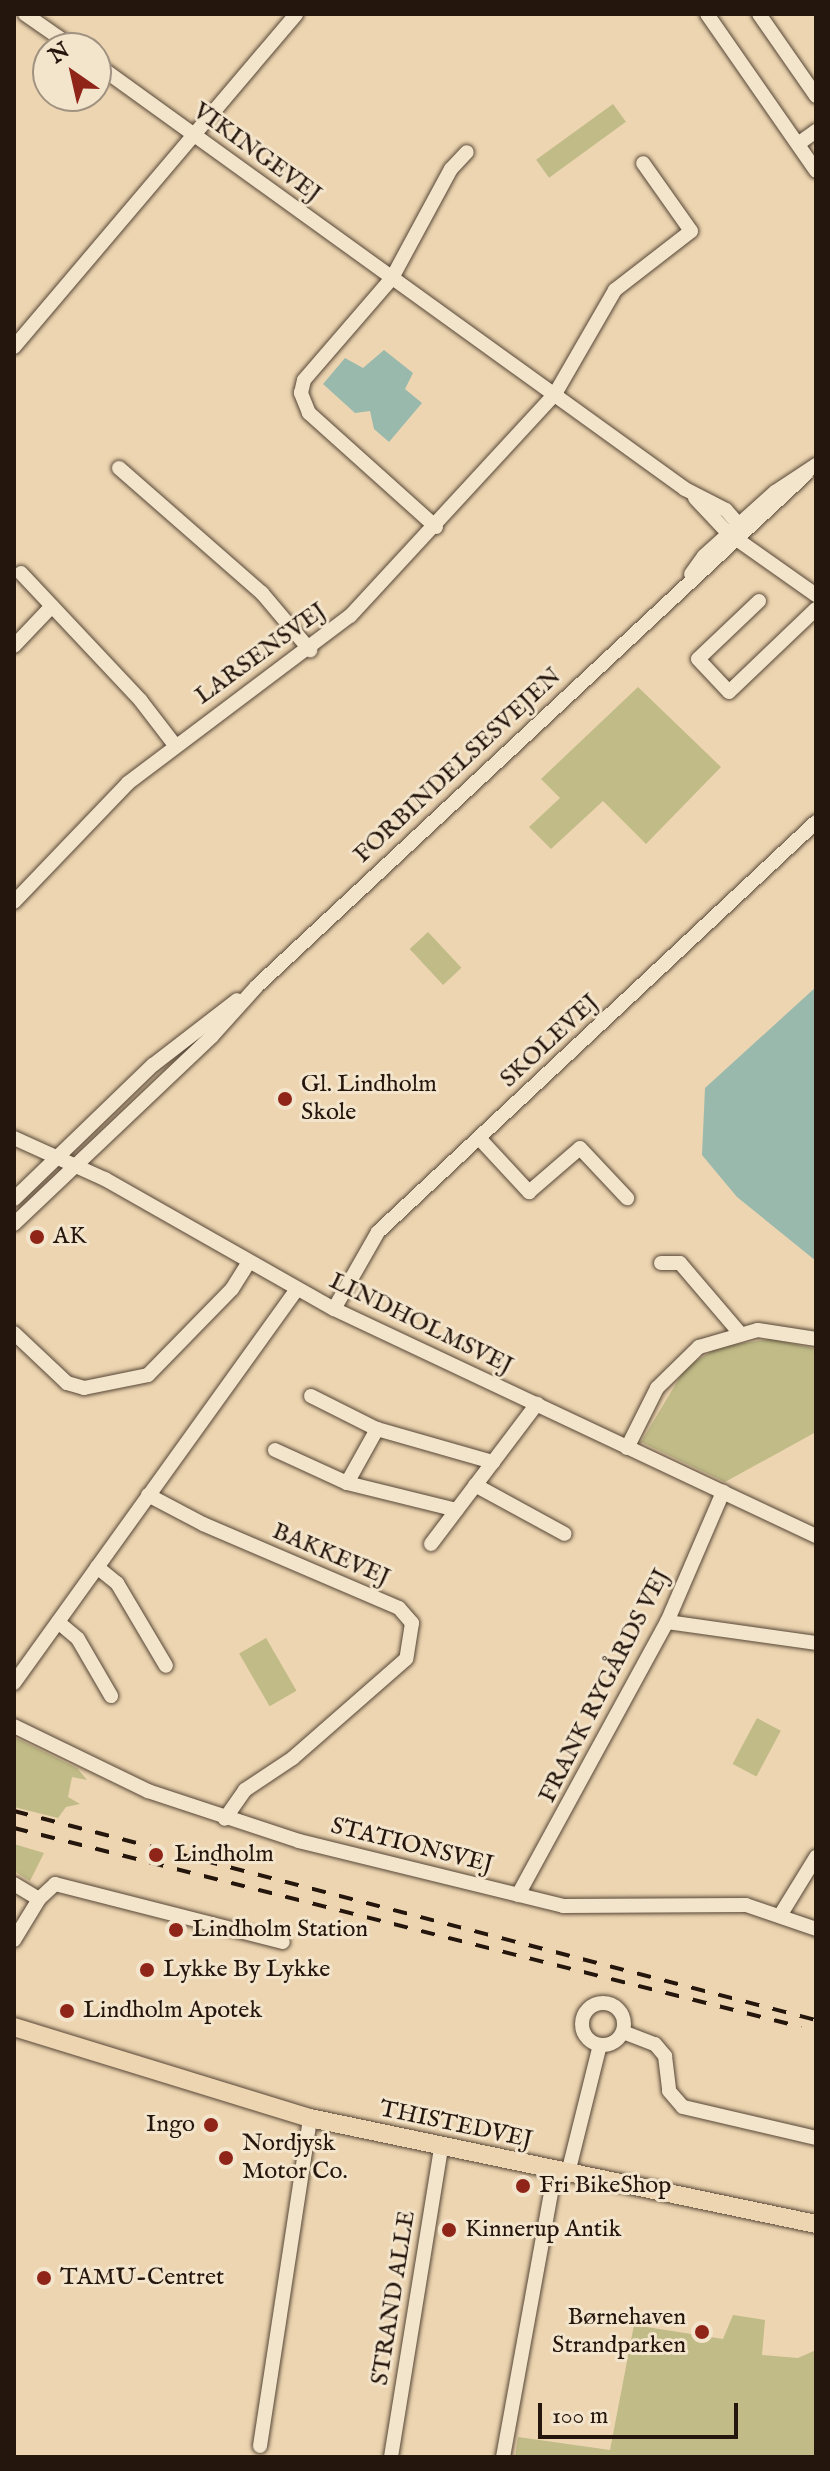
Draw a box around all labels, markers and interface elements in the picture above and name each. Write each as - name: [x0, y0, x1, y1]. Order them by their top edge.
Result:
- north arrow: [32, 32, 112, 112]
- text: N: [44, 37, 75, 71]
- street label: VIKINGEVEJ: [187, 97, 327, 209]
- street label: LARSENSVEJ: [190, 597, 332, 711]
- street label: FORBINDELSESVEJEN: [348, 662, 568, 870]
- street label: SKOLEVEJ: [495, 988, 605, 1094]
- place label: Gl. Lindholm Skole: [301, 1071, 437, 1127]
- marker: Gl. Lindholm Skole: [276, 1090, 294, 1108]
- place label: AK: [53, 1223, 87, 1251]
- marker: AK: [28, 1228, 46, 1246]
- street label: LINDHOLMSVEJ: [324, 1267, 518, 1381]
- street label: BAKKEVEJ: [268, 1517, 394, 1593]
- street label: FRANK RYGÅRDS VEJ: [533, 1564, 677, 1808]
- street label: STATIONSVEJ: [328, 1812, 496, 1880]
- place label: Lindholm: [174, 1841, 274, 1869]
- marker: Lindholm: [145, 1844, 167, 1866]
- place label: Lindholm Station: [192, 1916, 368, 1944]
- marker: Lindholm Station: [167, 1921, 185, 1939]
- place label: Lykke By Lykke: [163, 1956, 330, 1984]
- marker: Lykke By Lykke: [138, 1961, 156, 1979]
- place label: Lindholm Apotek: [83, 1997, 262, 2025]
- marker: Lindholm Apotek: [58, 2002, 76, 2020]
- street label: THISTEDVEJ: [377, 2095, 535, 2155]
- place label: Ingo: [146, 2111, 195, 2139]
- marker: Ingo: [202, 2116, 220, 2134]
- place label: Nordjysk Motor Co.: [242, 2130, 348, 2186]
- marker: Nordjysk Motor Co.: [217, 2149, 235, 2167]
- place label: Fri BikeShop: [539, 2172, 671, 2200]
- marker: Fri BikeShop: [514, 2177, 532, 2195]
- street label: STRAND ALLE: [366, 2209, 422, 2387]
- place label: Kinnerup Antik: [465, 2216, 621, 2244]
- marker: Kinnerup Antik: [440, 2221, 458, 2239]
- place label: TAMU-Centret: [60, 2264, 224, 2292]
- marker: TAMU-Centret: [35, 2269, 53, 2287]
- place label: Børnehaven Strandparken: [552, 2304, 686, 2360]
- marker: Børnehaven Strandparken: [693, 2323, 711, 2341]
- scale bar: [542, 2387, 742, 2437]
- text: 100 m: [552, 2401, 608, 2432]

